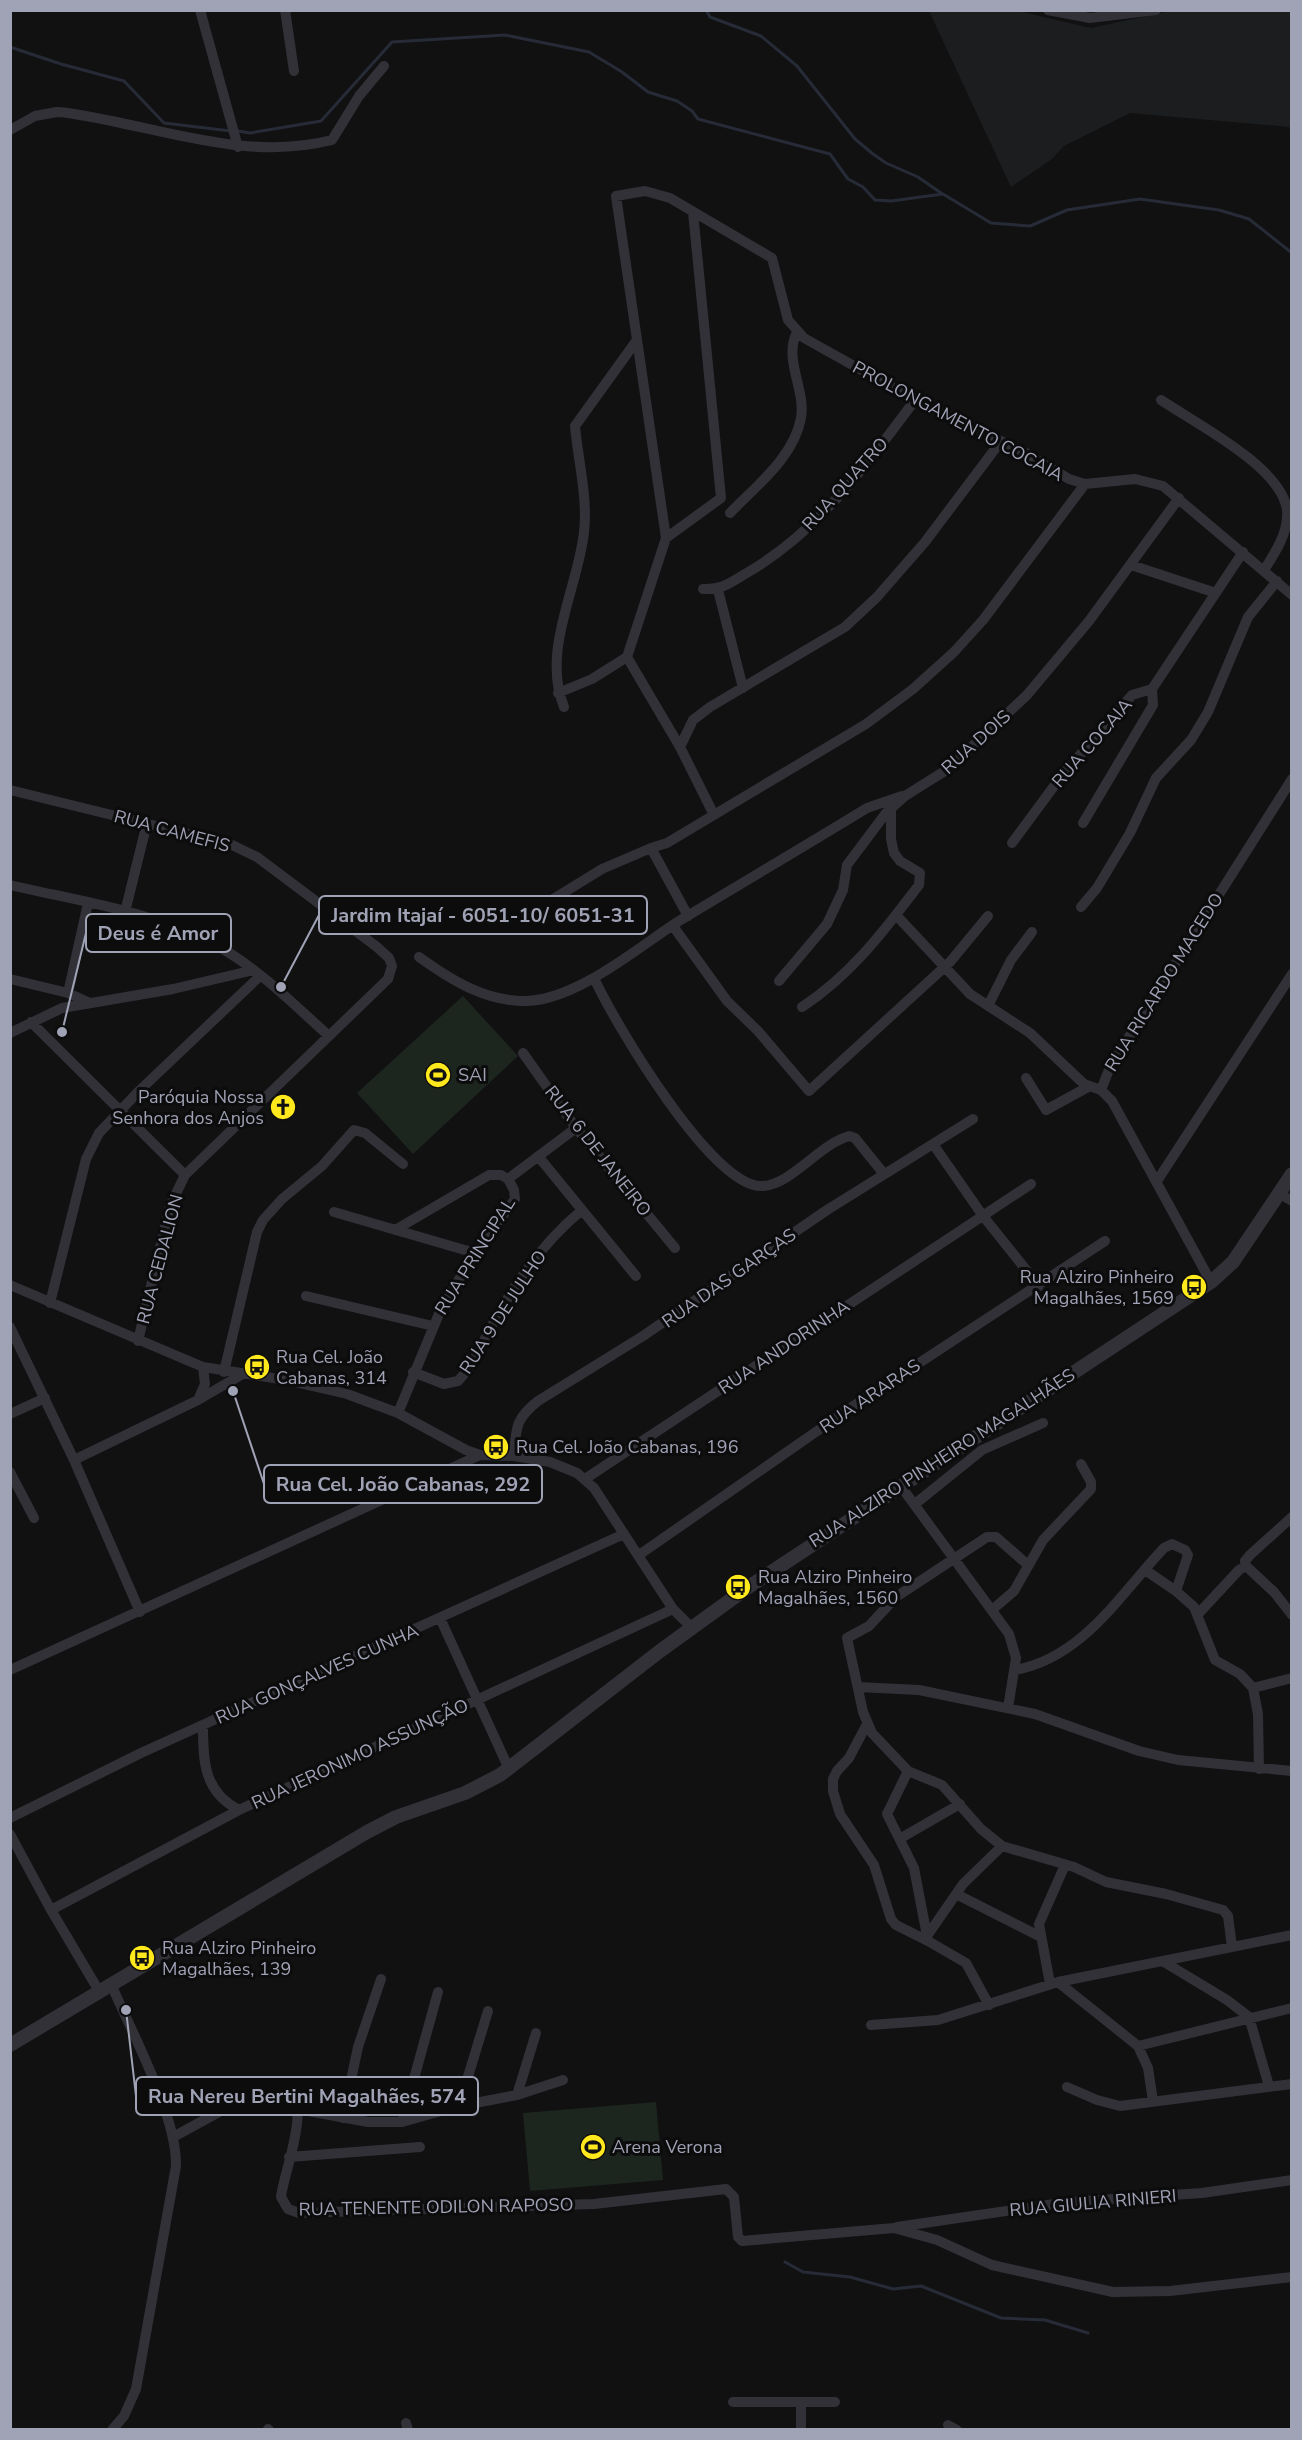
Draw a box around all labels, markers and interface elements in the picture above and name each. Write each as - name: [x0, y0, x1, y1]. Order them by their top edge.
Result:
- street label: PROLONGAMENTO COCAIA: [848, 355, 1068, 487]
- street label: RUA QUATRO: [797, 432, 893, 536]
- street label: RUA COCAIA: [1047, 693, 1137, 793]
- street label: RUA DOIS: [936, 704, 1016, 780]
- street label: RUA CAMEFIS: [111, 804, 233, 858]
- street label: RUA RICARDO MACEDO: [1099, 888, 1229, 1076]
- callout: Jardim Itajaí - 6051-10/ 6051-31: [319, 896, 647, 934]
- text: Jardim Itajaí - 6051-10/ 6051-31: [330, 902, 635, 929]
- callout: Deus é Amor: [86, 914, 231, 952]
- text: Deus é Amor: [98, 920, 219, 947]
- sports icon: SAI: [423, 1060, 453, 1090]
- place label: SAI: [458, 1063, 487, 1087]
- street label: RUA 6 DE JANEIRO: [539, 1081, 657, 1221]
- place label: Paróquia Nossa Senhora dos Anjos: [112, 1085, 264, 1130]
- church icon: Paróquia Nossa Senhora dos Anjos: [268, 1092, 298, 1122]
- street label: RUA CEDALION: [131, 1192, 189, 1326]
- street label: RUA PRINCIPAL: [429, 1193, 521, 1319]
- street label: RUA DAS GARÇAS: [657, 1223, 801, 1333]
- street label: RUA 9 DE JULHO: [454, 1246, 552, 1378]
- place label: Rua Alziro Pinheiro Magalhães, 1569: [1020, 1265, 1174, 1310]
- bus stop icon: Rua Alziro Pinheiro Magalhães, 1569: [1179, 1272, 1209, 1302]
- street label: RUA ANDORINHA: [714, 1294, 854, 1400]
- place label: Rua Cel. João Cabanas, 314: [276, 1345, 387, 1390]
- bus stop icon: Rua Cel. João Cabanas, 314: [242, 1352, 272, 1382]
- street label: RUA ARARAS: [815, 1353, 925, 1439]
- street label: RUA ALZIRO PINHEIRO MAGALHÃES: [805, 1363, 1079, 1553]
- bus stop icon: Rua Cel. João Cabanas, 196: [481, 1432, 511, 1462]
- place label: Rua Cel. João Cabanas, 196: [516, 1435, 738, 1459]
- callout: Rua Cel. João Cabanas, 292: [264, 1465, 542, 1503]
- text: Rua Cel. João Cabanas, 292: [276, 1471, 530, 1498]
- place label: Rua Alziro Pinheiro Magalhães, 1560: [758, 1565, 912, 1610]
- bus stop icon: Rua Alziro Pinheiro Magalhães, 1560: [723, 1572, 753, 1602]
- street label: RUA GONÇALVES CUNHA: [212, 1618, 422, 1730]
- street label: RUA JERONIMO ASSUNÇÃO: [248, 1693, 472, 1815]
- place label: Rua Alziro Pinheiro Magalhães, 139: [162, 1936, 316, 1981]
- bus stop icon: Rua Alziro Pinheiro Magalhães, 139: [127, 1943, 157, 1973]
- callout: Rua Nereu Bertini Magalhães, 574: [136, 2077, 478, 2115]
- text: Rua Nereu Bertini Magalhães, 574: [148, 2083, 466, 2110]
- sports icon: Arena Verona: [578, 2132, 608, 2162]
- place label: Arena Verona: [612, 2135, 722, 2159]
- street label: RUA GIULIA RINIERI: [1009, 2184, 1177, 2222]
- street label: RUA TENENTE ODILON RAPOSO: [298, 2193, 574, 2221]

